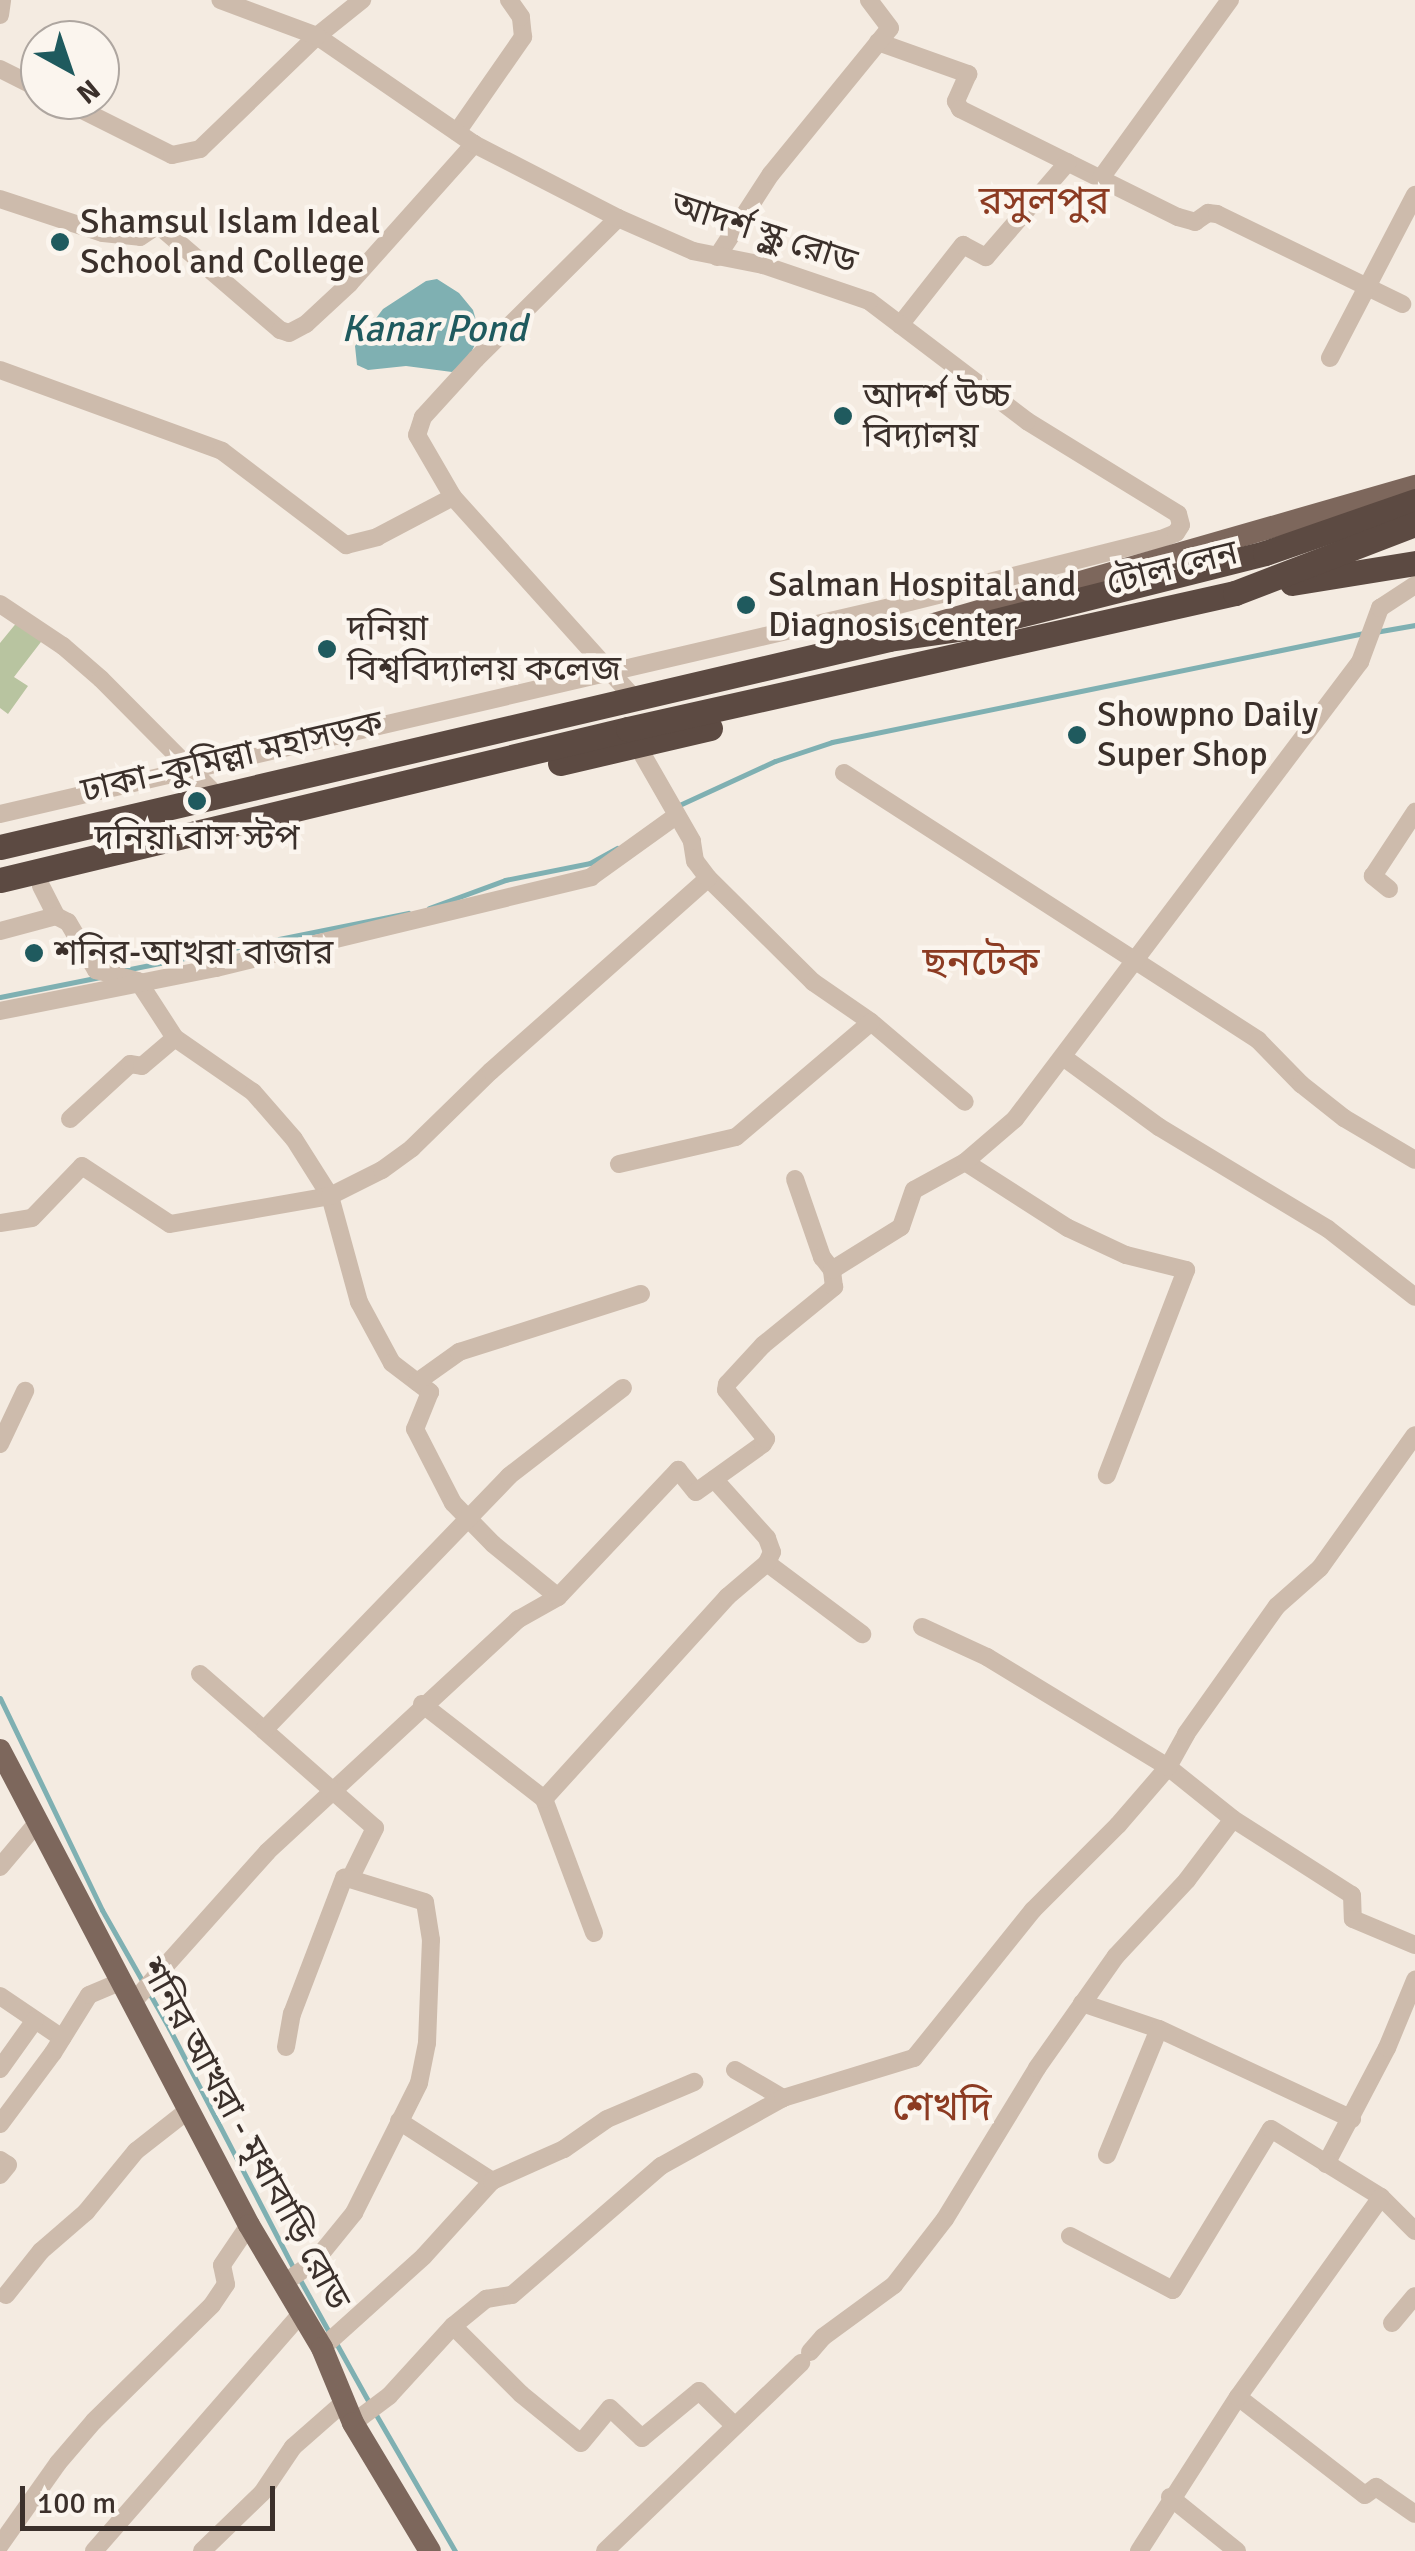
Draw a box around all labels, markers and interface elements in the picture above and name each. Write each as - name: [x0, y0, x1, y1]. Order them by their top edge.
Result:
- north arrow: [20, 20, 120, 120]
- text: N: [70, 72, 106, 111]
- district label: রসুলপুর: [979, 177, 1109, 225]
- street label: আদর্শ স্কুল রোড: [666, 183, 862, 283]
- place label: Shamsul Islam Ideal School and College: [80, 201, 380, 283]
- marker: Shamsul Islam Ideal School and College: [49, 231, 71, 253]
- water label: Kanar Pond: [341, 306, 527, 352]
- place label: আদর্শ উচ্চ বিদ্যালয়: [863, 375, 1011, 457]
- marker: আদর্শ উচ্চ বিদ্যালয়: [832, 405, 854, 427]
- street label: টোল লেন: [1102, 531, 1242, 605]
- place label: Salman Hospital and Diagnosis center: [768, 564, 1076, 646]
- marker: Salman Hospital and Diagnosis center: [733, 592, 759, 618]
- place label: দনিয়া বিশ্ববিদ্যালয় কলেজ: [347, 608, 621, 690]
- marker: দনিয়া বিশ্ববিদ্যালয় কলেজ: [316, 638, 338, 660]
- place label: Showpno Daily Super Shop: [1097, 694, 1318, 776]
- street label: ঢাকা–কুমিল্লা মহাসড়ক: [77, 702, 387, 812]
- marker: Showpno Daily Super Shop: [1066, 724, 1088, 746]
- marker: দনিয়া বাস স্টপ: [186, 790, 208, 812]
- place label: দনিয়া বাস স্টপ: [95, 817, 299, 859]
- place label: শনির-আখরা বাজার: [54, 932, 333, 974]
- district label: ছনটেক: [922, 938, 1040, 986]
- marker: শনির-আখরা বাজার: [23, 942, 45, 964]
- street label: শনির আখরা - মৃধাবাড়ি রোড: [131, 1951, 359, 2317]
- district label: শেখদি: [892, 2083, 992, 2131]
- scale bar: [25, 2466, 280, 2528]
- text: 100 m: [37, 2485, 116, 2522]

